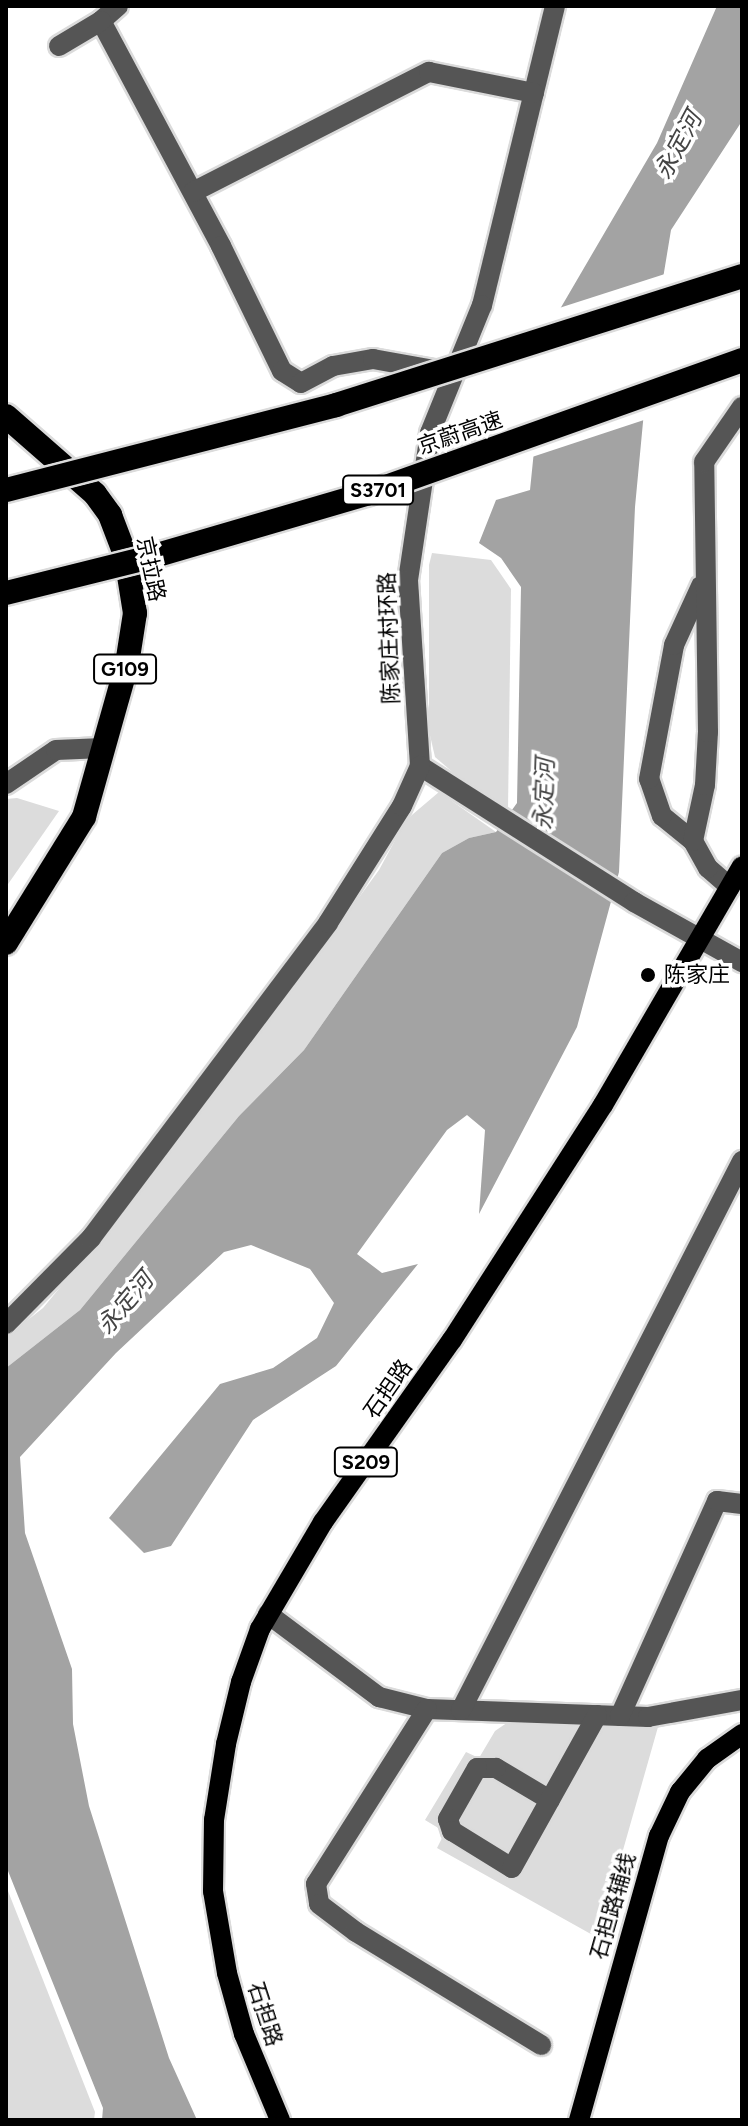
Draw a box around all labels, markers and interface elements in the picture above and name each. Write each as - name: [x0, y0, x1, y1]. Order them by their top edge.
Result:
- water label: 永定河: [648, 106, 708, 184]
- street label: 京蔚高速: [414, 406, 506, 460]
- road number: S3701: [342, 474, 414, 506]
- street label: 京拉路: [131, 534, 171, 604]
- street label: 陈家庄村环路: [374, 572, 404, 704]
- road number: G109: [93, 653, 157, 685]
- water label: 永定河: [528, 758, 560, 830]
- place label: 陈家庄: [664, 962, 730, 988]
- marker: 陈家庄: [639, 966, 657, 984]
- water label: 永定河: [91, 1266, 159, 1340]
- street label: 石担路: [358, 1354, 418, 1424]
- road number: S209: [332, 1446, 400, 1478]
- street label: 石担路辅线: [585, 1849, 641, 1963]
- street label: 石担路: [242, 1979, 288, 2049]

